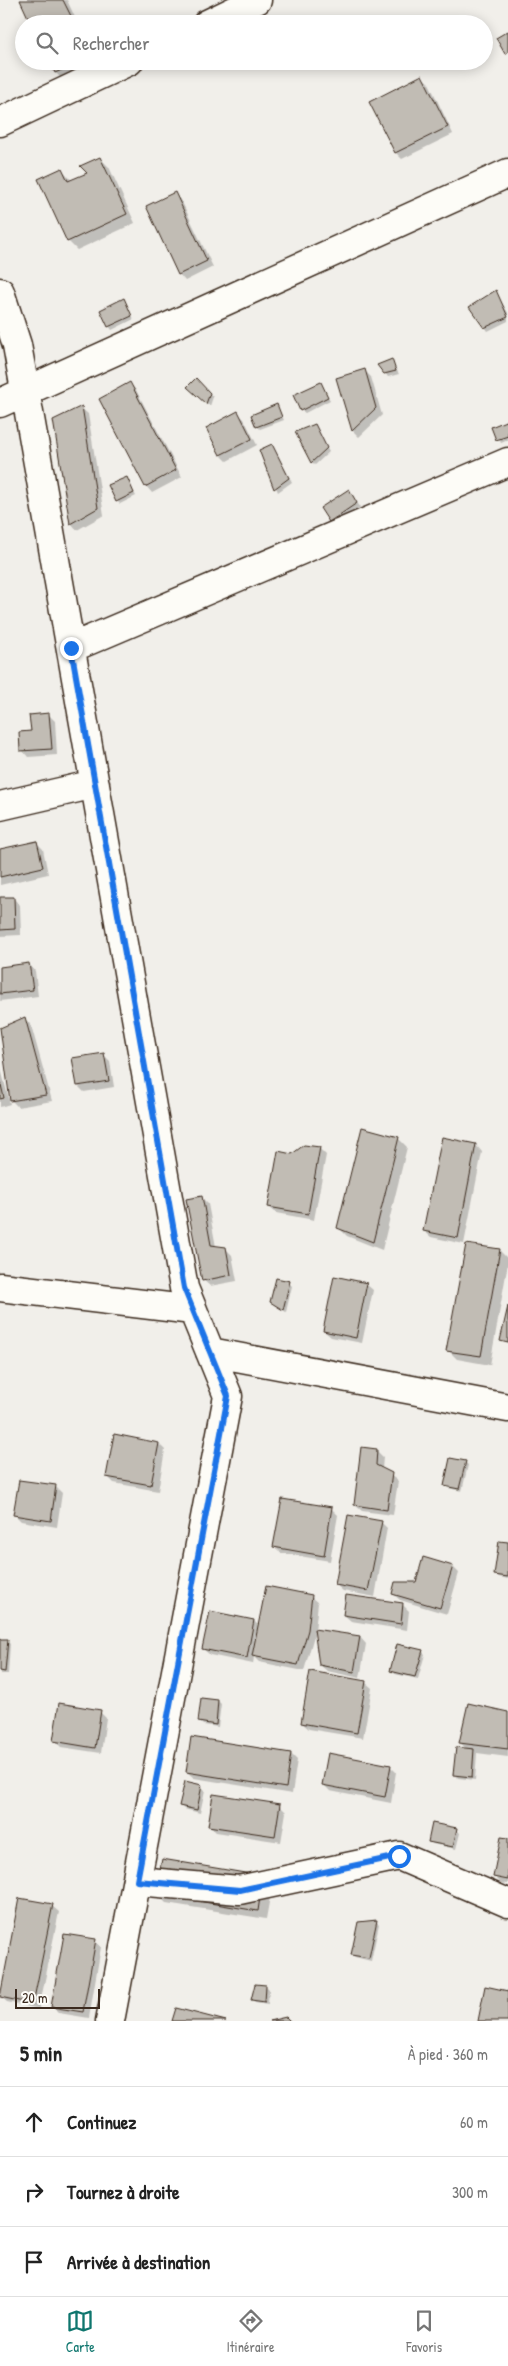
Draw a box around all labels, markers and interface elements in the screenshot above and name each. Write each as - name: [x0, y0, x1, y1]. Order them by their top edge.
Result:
- search box: [15, 15, 493, 70]
- icon: search: [33, 29, 61, 57]
- text: Rechercher: [73, 30, 150, 56]
- route end: [60, 637, 83, 660]
- route start: [388, 1845, 411, 1868]
- scale bar: [15, 1986, 100, 2009]
- text: 20 m: [22, 1988, 48, 2007]
- text: 5 min: [20, 2039, 62, 2068]
- text: À pied · 360 m: [408, 2043, 488, 2065]
- icon: ahead: [20, 2108, 48, 2136]
- text: Continuez: [67, 2109, 136, 2135]
- text: 60 m: [460, 2111, 488, 2133]
- icon: right: [20, 2178, 48, 2206]
- text: Tournez à droite: [67, 2179, 180, 2205]
- text: 300 m: [452, 2181, 488, 2203]
- icon: arrive: [20, 2248, 48, 2276]
- text: Arrivée à destination: [67, 2249, 210, 2275]
- tab: Carte: [66, 2307, 95, 2356]
- tab: Itinéraire: [226, 2307, 275, 2356]
- tab: Favoris: [406, 2307, 442, 2356]

